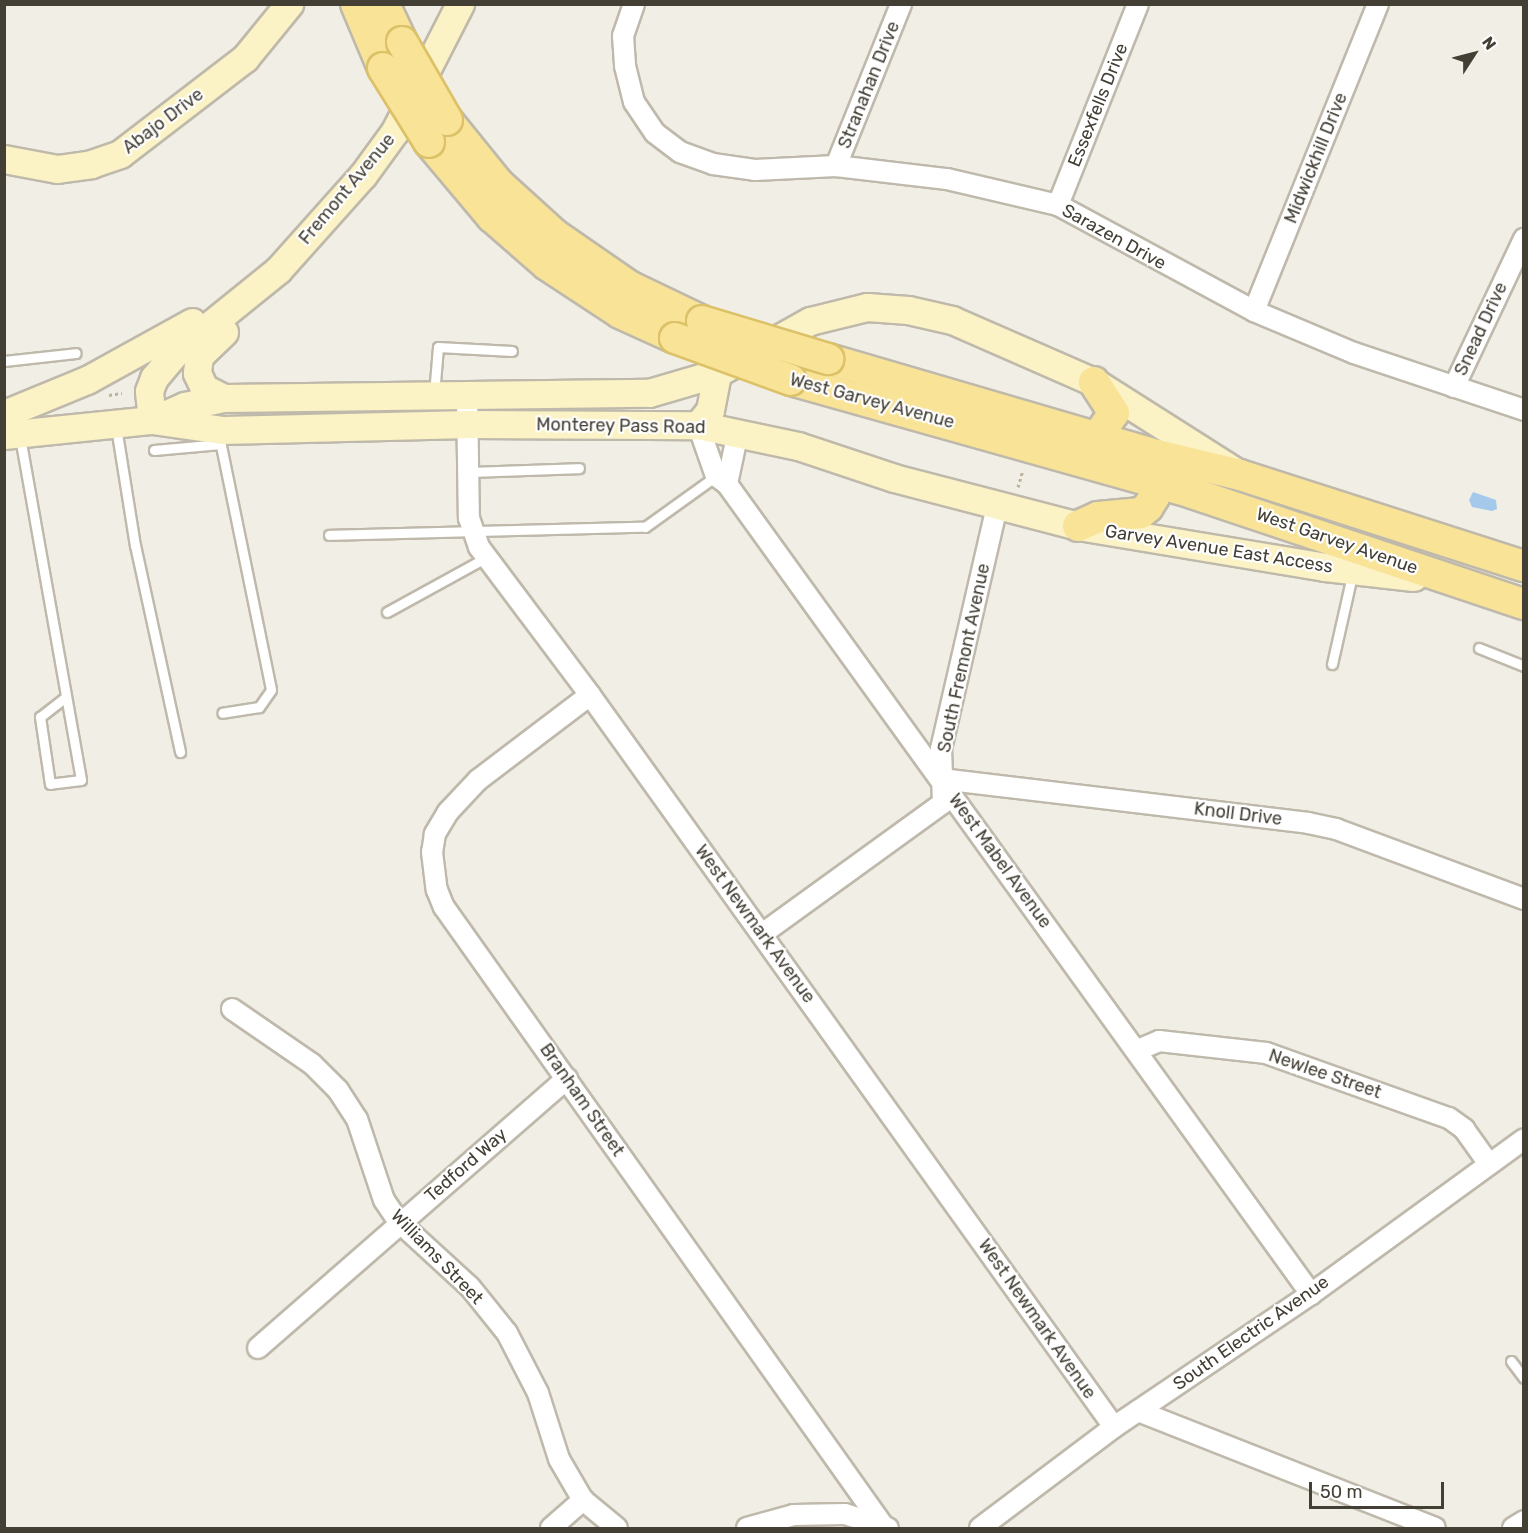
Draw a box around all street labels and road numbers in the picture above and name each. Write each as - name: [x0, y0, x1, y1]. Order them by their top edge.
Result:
- street label: Stranahan Drive: [834, 18, 904, 152]
- street label: Essexfells Drive: [1063, 40, 1133, 170]
- street label: Abajo Drive: [118, 84, 208, 158]
- street label: Midwickhill Drive: [1280, 89, 1352, 227]
- street label: Fremont Avenue: [294, 129, 400, 249]
- street label: Sarazen Drive: [1058, 200, 1170, 274]
- street label: Snead Drive: [1450, 279, 1512, 379]
- street label: West Garvey Avenue: [787, 369, 957, 433]
- street label: Monterey Pass Road: [536, 414, 706, 438]
- street label: West Garvey Avenue: [1253, 503, 1421, 579]
- street label: Garvey Avenue East Access: [1103, 520, 1335, 578]
- street label: South Fremont Avenue: [933, 561, 995, 755]
- street label: West Mabel Avenue: [944, 789, 1056, 933]
- street label: Knoll Drive: [1193, 798, 1283, 830]
- street label: West Newmark Avenue: [690, 840, 820, 1008]
- street label: Branham Street: [535, 1039, 629, 1161]
- street label: Newlee Street: [1266, 1045, 1384, 1103]
- street label: Tedford Way: [420, 1123, 512, 1207]
- street label: Williams Street: [386, 1205, 488, 1309]
- street label: West Newmark Avenue: [973, 1235, 1101, 1403]
- street label: South Electric Avenue: [1169, 1271, 1333, 1395]

